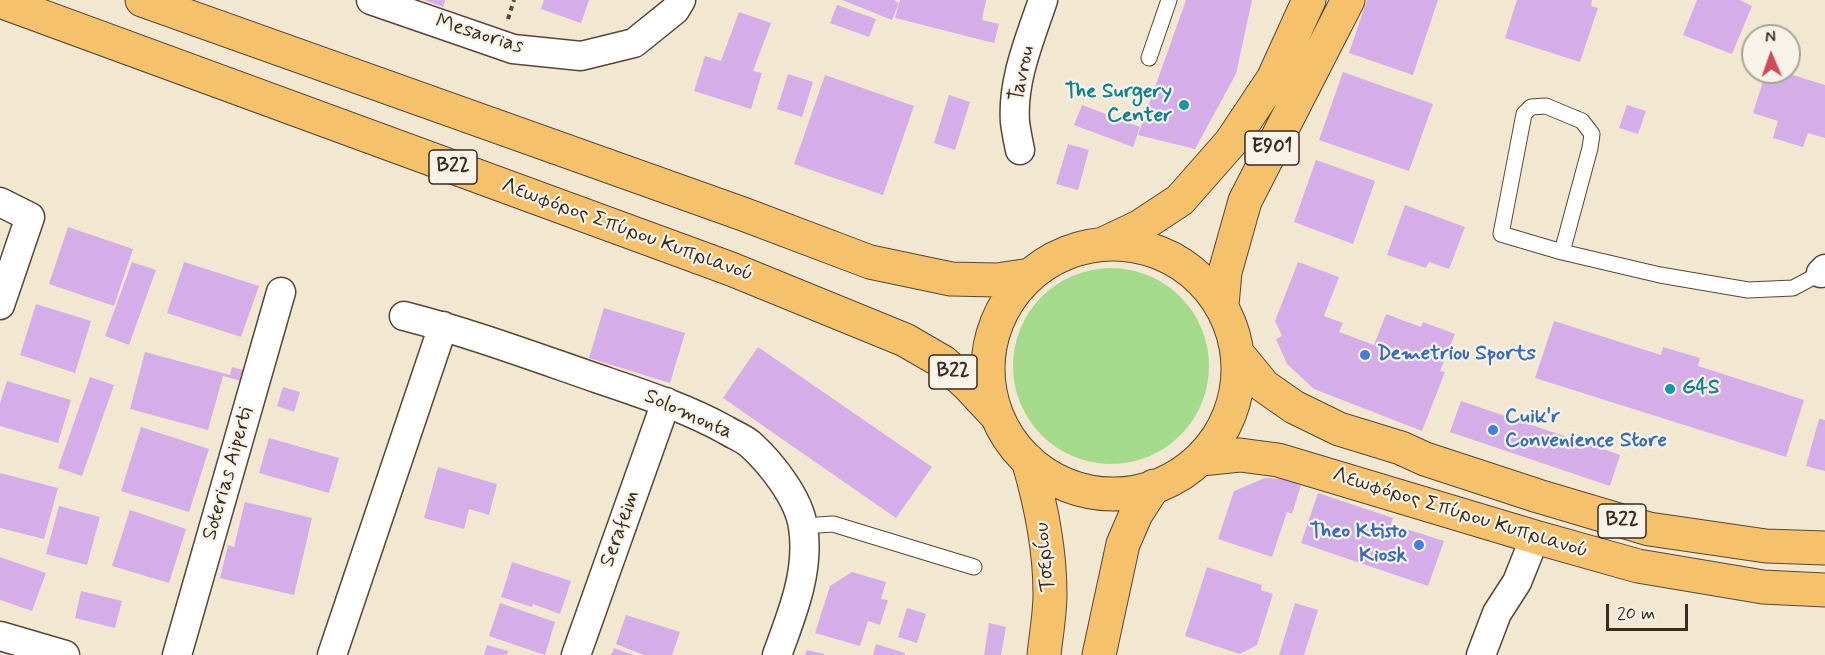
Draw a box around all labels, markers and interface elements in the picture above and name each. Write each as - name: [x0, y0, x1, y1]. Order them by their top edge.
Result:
- street label: Mesaorias: [432, 10, 526, 60]
- north arrow: [1741, 24, 1801, 84]
- text: N: [1765, 27, 1776, 48]
- street label: Tavrou: [1005, 44, 1041, 104]
- place label: The Surgery Center: [1065, 80, 1172, 130]
- marker: The Surgery Center: [1177, 98, 1191, 112]
- road number: E901: [1245, 131, 1299, 165]
- road number: B22: [429, 150, 477, 184]
- street label: Λεωφόρος Σπύρου Κυπριανού: [498, 174, 756, 288]
- place label: Demetriou Sports: [1377, 342, 1536, 368]
- marker: Demetriou Sports: [1358, 348, 1372, 362]
- road number: B22: [929, 355, 977, 389]
- place label: G4S: [1682, 376, 1720, 402]
- marker: G4S: [1663, 382, 1677, 396]
- street label: Solomonta: [640, 384, 736, 446]
- street label: Soterias Aiperti: [198, 405, 260, 543]
- place label: Cuik'r Convenience Store: [1505, 405, 1667, 455]
- marker: Cuik'r Convenience Store: [1486, 423, 1500, 437]
- street label: Λεωφόρος Σπύρου Κυπριανού: [1329, 463, 1591, 565]
- street label: Serafeim: [596, 487, 646, 571]
- road number: B22: [1598, 504, 1646, 538]
- place label: Theo Ktisto Kiosk: [1310, 520, 1407, 570]
- street label: Τσερίου: [1030, 521, 1062, 593]
- marker: Theo Ktisto Kiosk: [1412, 538, 1426, 552]
- scale bar: [1609, 592, 1692, 630]
- text: 20 m: [1617, 602, 1655, 626]

